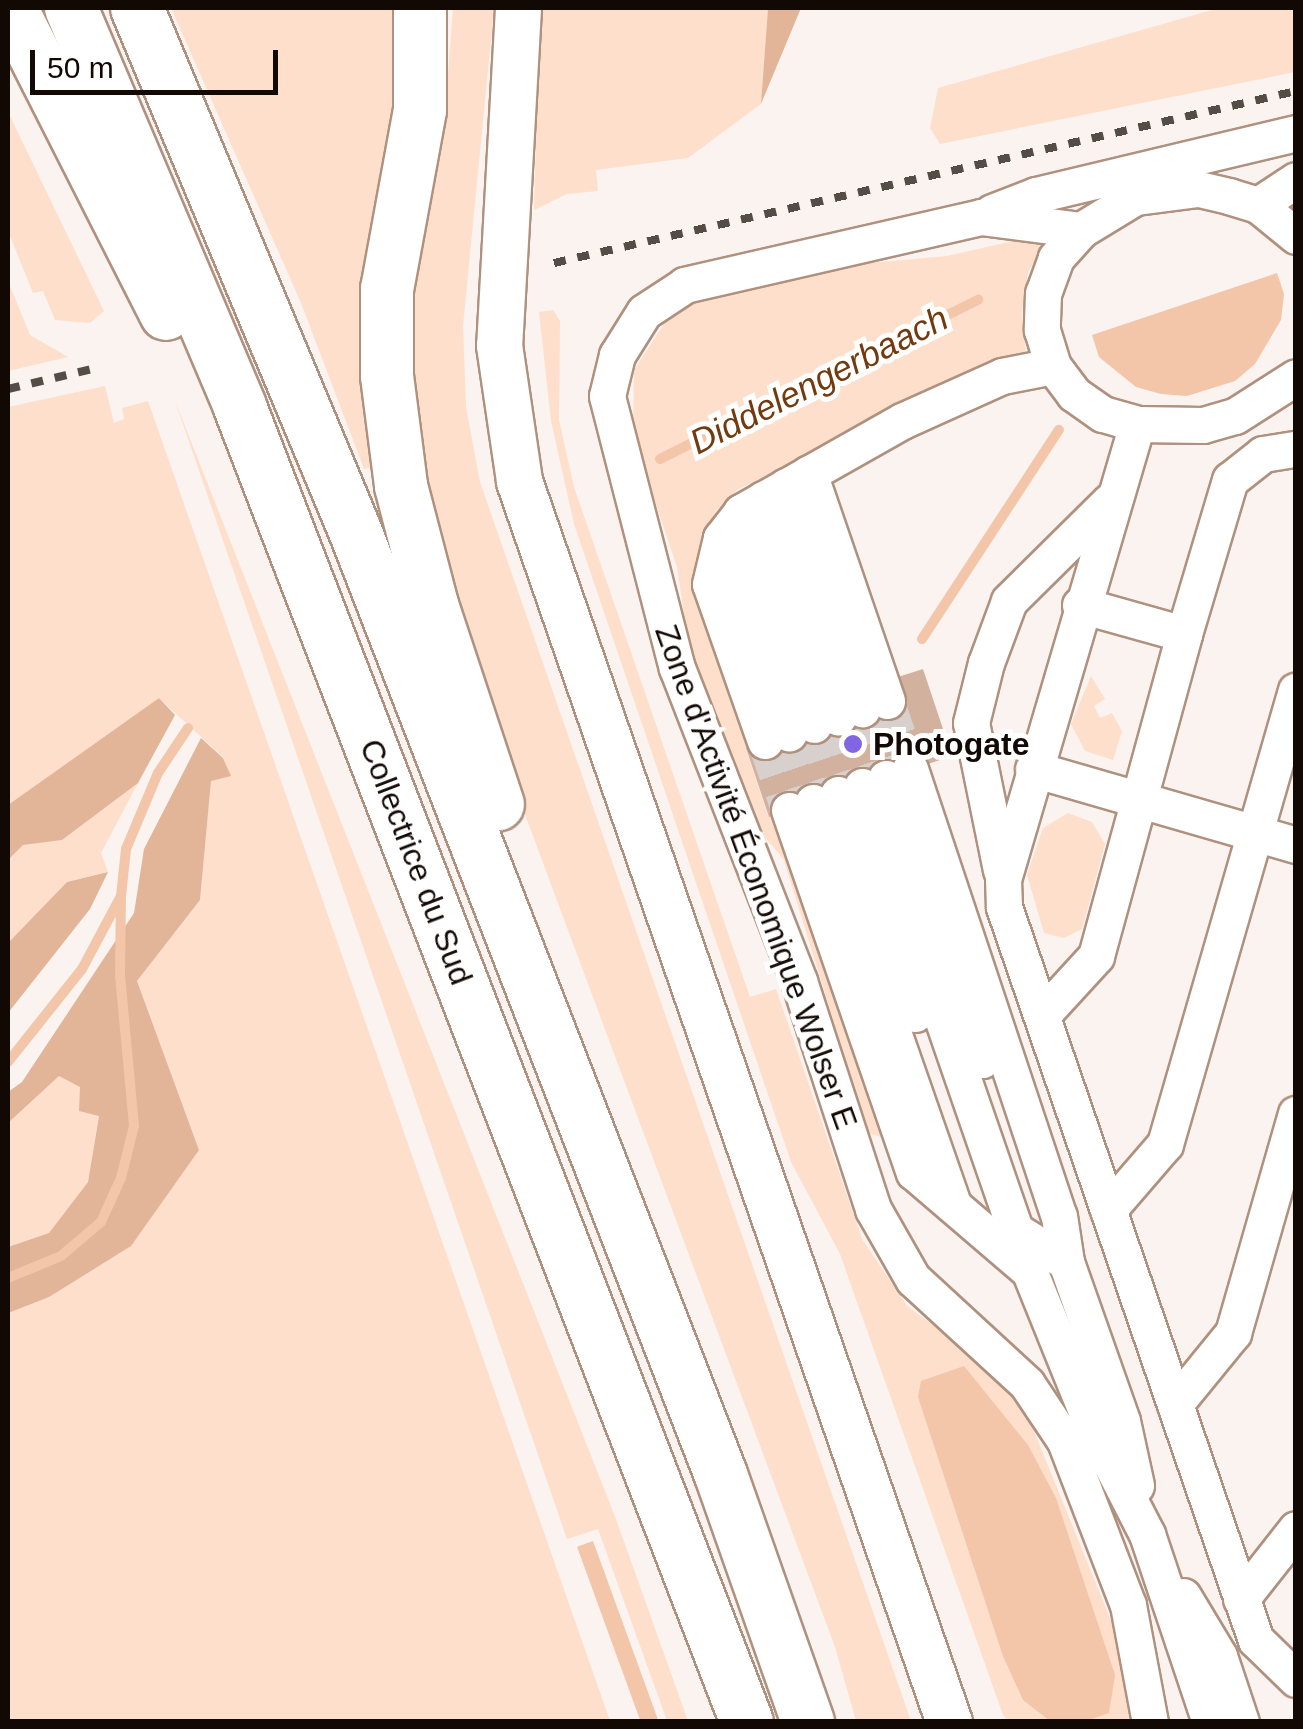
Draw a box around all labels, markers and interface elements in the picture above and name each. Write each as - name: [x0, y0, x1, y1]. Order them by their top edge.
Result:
- scale bar: [35, 30, 282, 92]
- text: 50 m: [47, 51, 114, 84]
- water label: Diddelengerbaach: [683, 297, 955, 463]
- street label: Zone d'Activité Économique Wolser E: [647, 620, 865, 1134]
- place label: Photogate: [873, 725, 1029, 763]
- marker: Photogate: [842, 733, 864, 755]
- street label: Collectrice du Sud: [352, 734, 480, 990]

